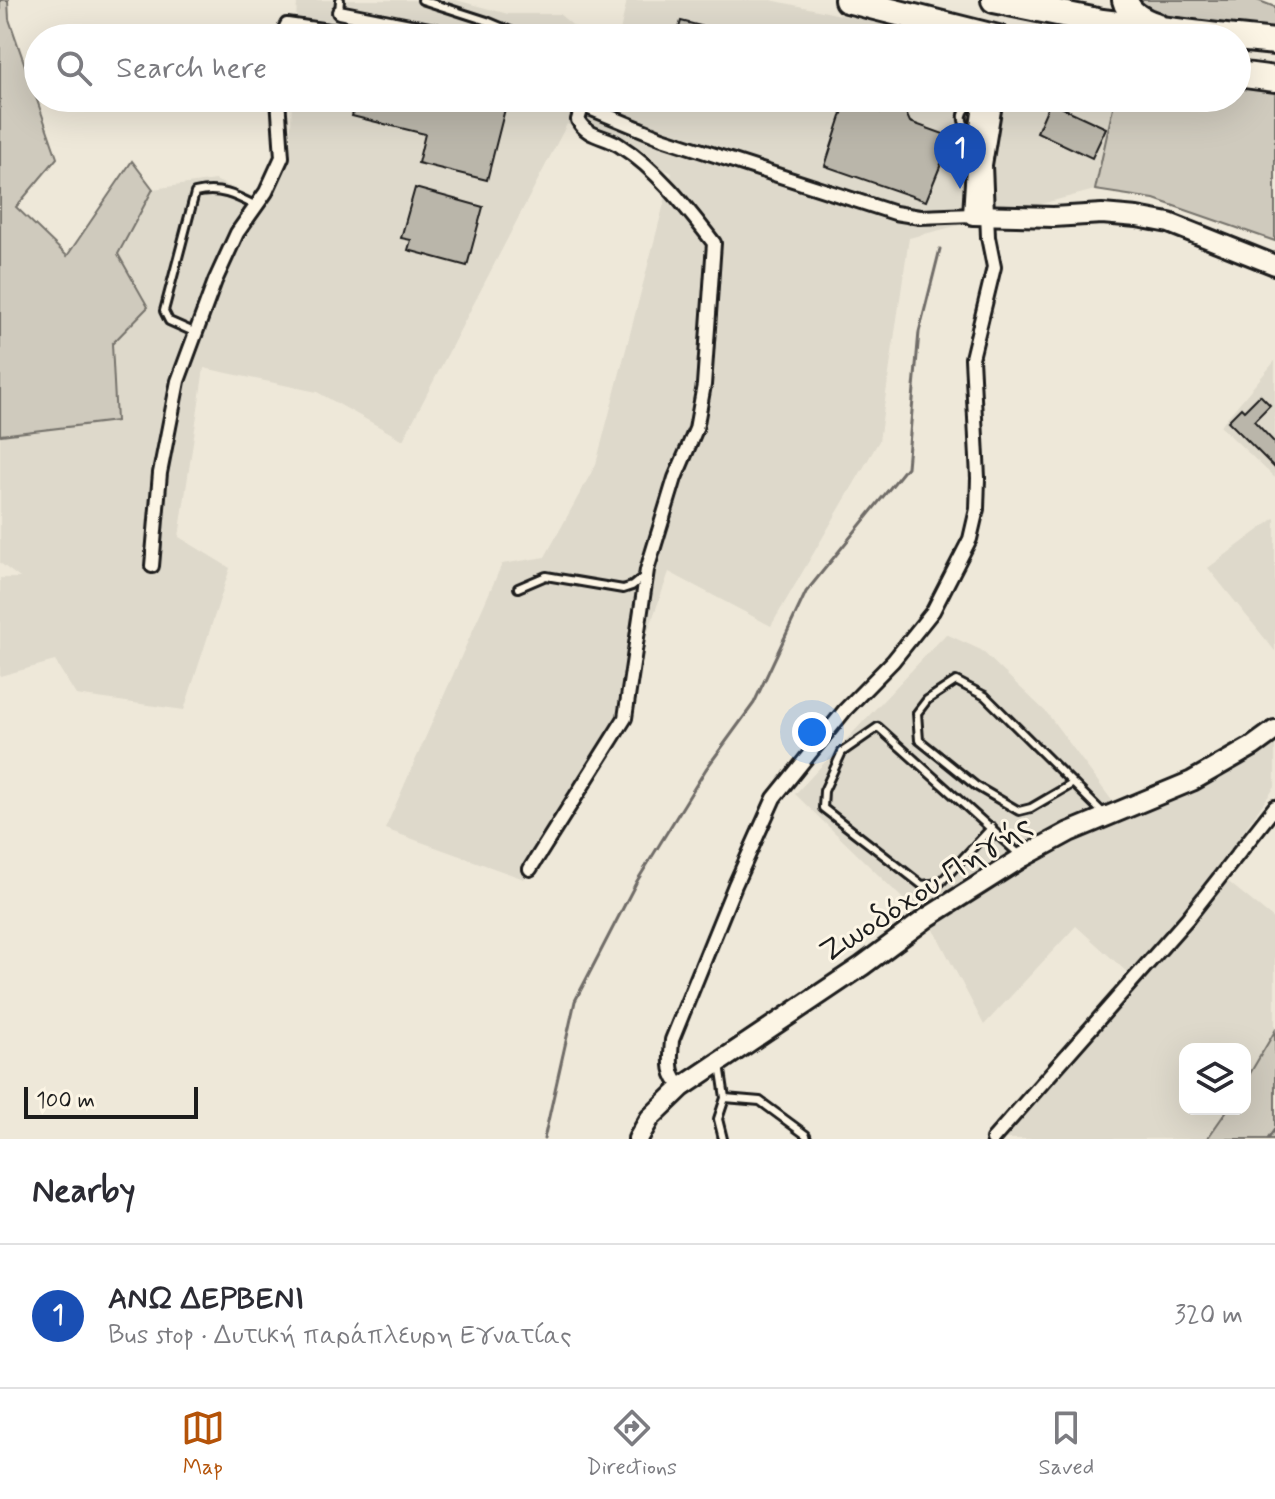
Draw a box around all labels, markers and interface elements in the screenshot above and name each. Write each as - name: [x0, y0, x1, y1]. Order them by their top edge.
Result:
- search box: [24, 24, 1251, 112]
- icon: search: [52, 46, 96, 90]
- text: Search here: [116, 49, 267, 88]
- pin: 1: [934, 123, 986, 189]
- your location: [792, 712, 832, 752]
- street label: Ζωοδόχου Πηγής: [812, 805, 1040, 973]
- map controls: [1179, 1043, 1251, 1115]
- button: layers: [1179, 1043, 1251, 1115]
- scale bar: [24, 1083, 198, 1119]
- text: 100 m: [36, 1087, 95, 1115]
- text: Nearby: [32, 1169, 136, 1214]
- text: ΑΝΩ ΔΕΡΒΕΝΙ: [108, 1280, 304, 1319]
- text: 1: [52, 1299, 64, 1333]
- text: 320 m: [1174, 1299, 1243, 1333]
- text: Bus stop · Δυτική παράπλευρη Εγνατίας: [108, 1319, 572, 1353]
- tab: Map: [181, 1406, 225, 1482]
- tab: Directions: [586, 1406, 677, 1482]
- tab: Saved: [1039, 1406, 1094, 1482]

